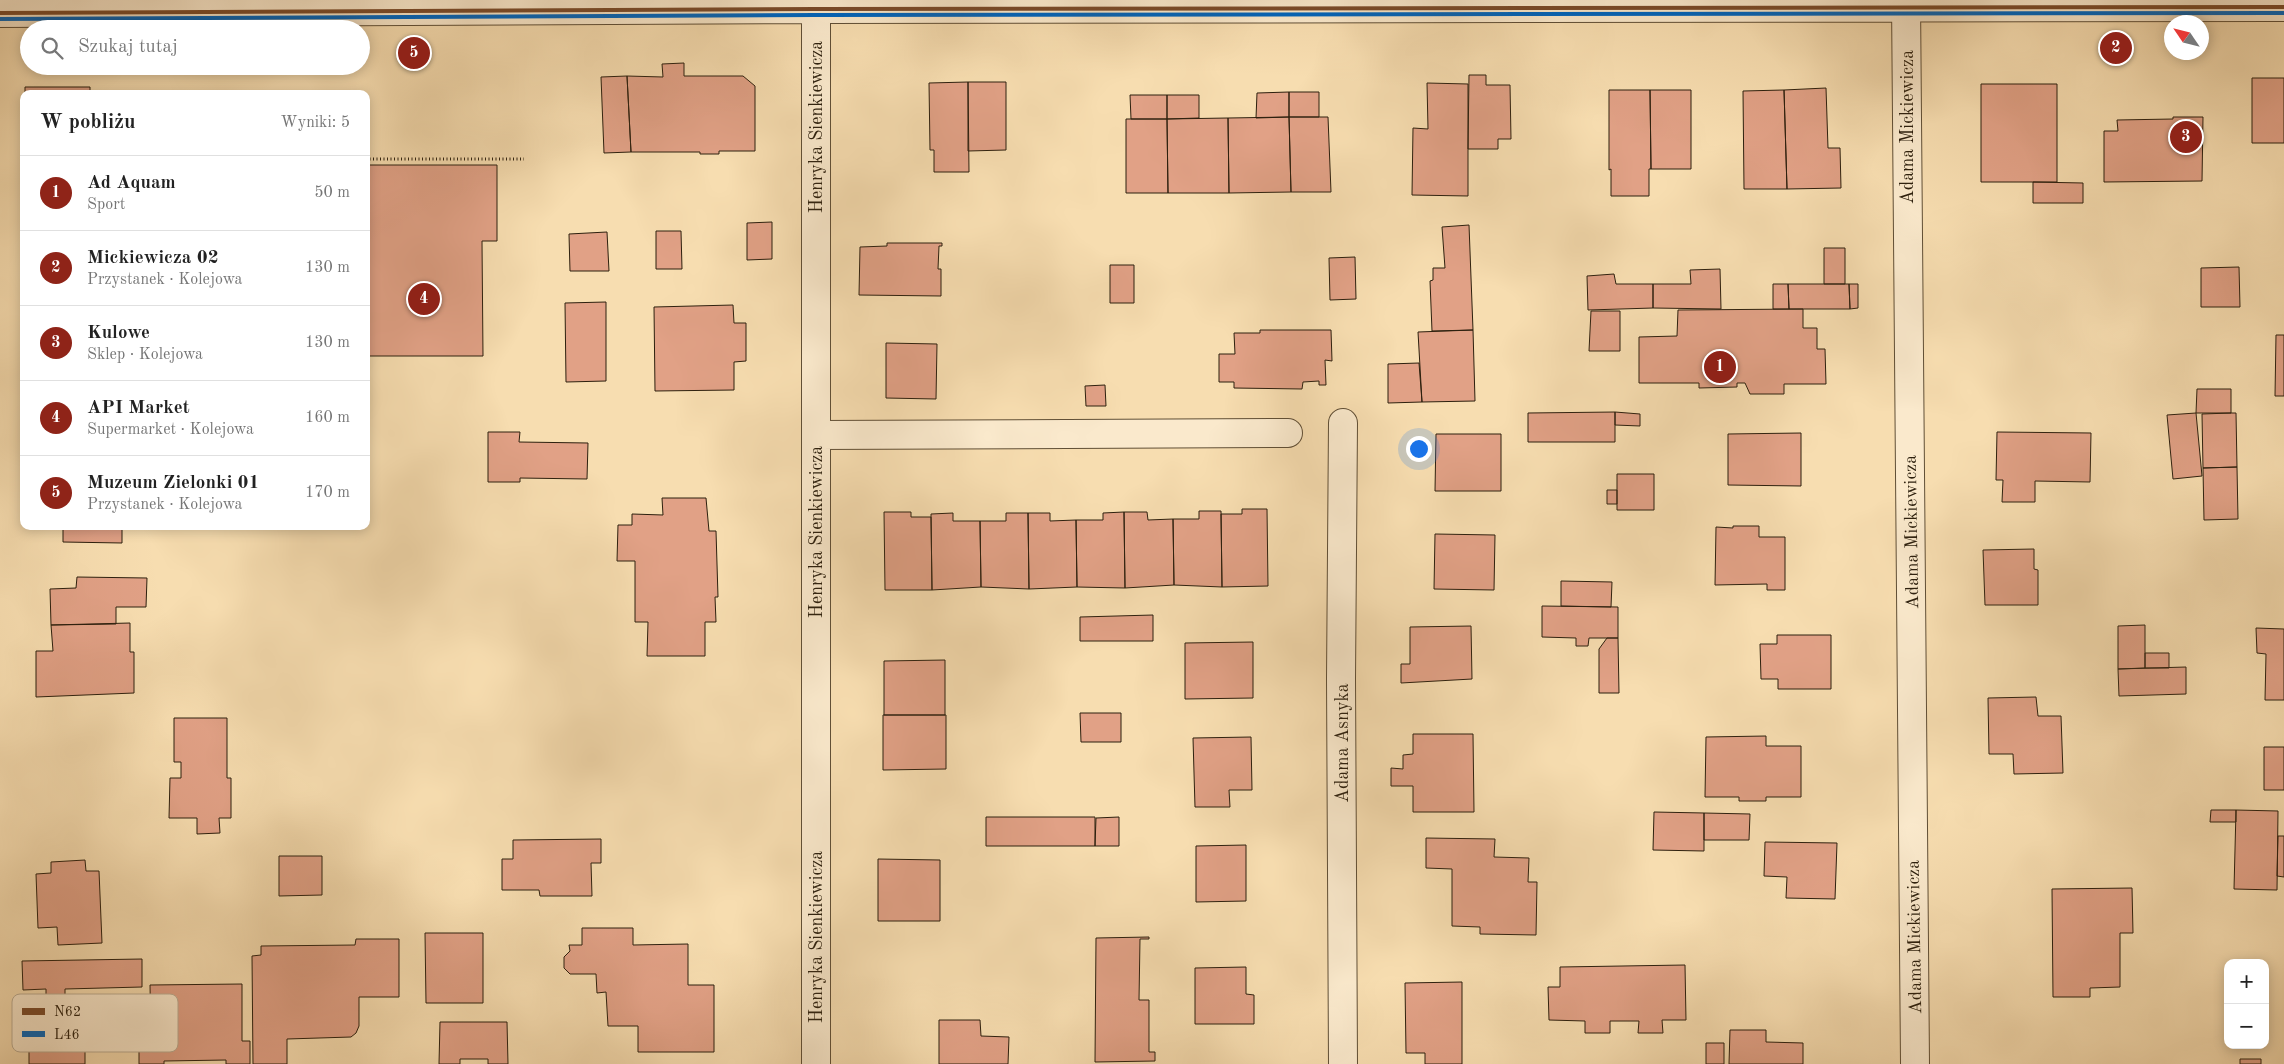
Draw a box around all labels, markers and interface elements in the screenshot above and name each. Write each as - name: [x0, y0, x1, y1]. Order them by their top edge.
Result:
- north arrow: [2164, 15, 2209, 60]
- search box: [20, 20, 370, 75]
- pin: 2: [2100, 29, 2132, 67]
- icon: search: [38, 34, 66, 62]
- pin: 5: [398, 34, 430, 72]
- text: Szukaj tutaj: [78, 38, 178, 57]
- street label: Henryka Sienkiewicza: [808, 41, 826, 213]
- street label: Adama Mickiewicza: [1899, 50, 1917, 204]
- text: W pobliżu: [40, 112, 135, 133]
- text: Wyniki: 5: [281, 115, 350, 131]
- pin: 3: [2170, 118, 2202, 156]
- text: Ad Aquam: [87, 174, 176, 193]
- text: 1: [51, 185, 61, 201]
- text: 50 m: [314, 185, 350, 201]
- text: Sport: [87, 197, 125, 213]
- text: Mickiewicza 02: [87, 249, 219, 268]
- text: 2: [51, 260, 61, 276]
- text: 130 m: [305, 260, 350, 276]
- text: Przystanek · Kolejowa: [87, 272, 243, 288]
- pin: 4: [408, 280, 440, 318]
- text: Kulowe: [87, 324, 150, 343]
- text: 3: [51, 335, 61, 351]
- text: 130 m: [305, 335, 350, 351]
- text: Sklep · Kolejowa: [87, 347, 203, 363]
- pin: 1: [1704, 348, 1736, 386]
- text: API Market: [87, 399, 190, 418]
- text: 4: [51, 410, 61, 426]
- text: 160 m: [305, 410, 350, 426]
- text: Supermarket · Kolejowa: [87, 422, 254, 438]
- your location: [1406, 436, 1432, 462]
- street label: Henryka Sienkiewicza: [808, 446, 826, 618]
- street label: Adama Mickiewicza: [1902, 455, 1922, 609]
- text: Muzeum Zielonki 01: [87, 474, 260, 493]
- text: 5: [51, 485, 61, 501]
- text: 170 m: [305, 485, 350, 501]
- text: Przystanek · Kolejowa: [87, 497, 243, 513]
- street label: Adama Asnyka: [1334, 683, 1352, 803]
- street label: Henryka Sienkiewicza: [808, 851, 826, 1023]
- street label: Adama Mickiewicza: [1905, 860, 1925, 1014]
- map controls: [2224, 959, 2269, 1049]
- button: +: [2224, 959, 2269, 1004]
- legend: [12, 994, 178, 1052]
- button: −: [2224, 1004, 2269, 1049]
- text: N62: [54, 1005, 81, 1019]
- text: L46: [54, 1028, 80, 1042]

